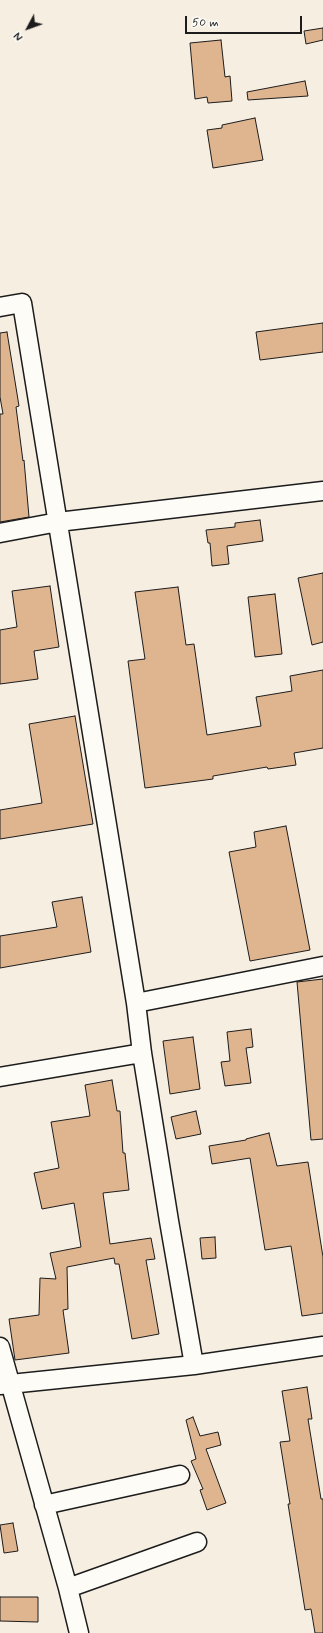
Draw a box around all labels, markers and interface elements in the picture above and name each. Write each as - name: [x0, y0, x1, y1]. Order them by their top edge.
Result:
- north arrow: [8, 8, 48, 48]
- scale bar: [187, 8, 304, 34]
- text: 50 m: [192, 15, 219, 31]
- text: N: [11, 29, 27, 43]

